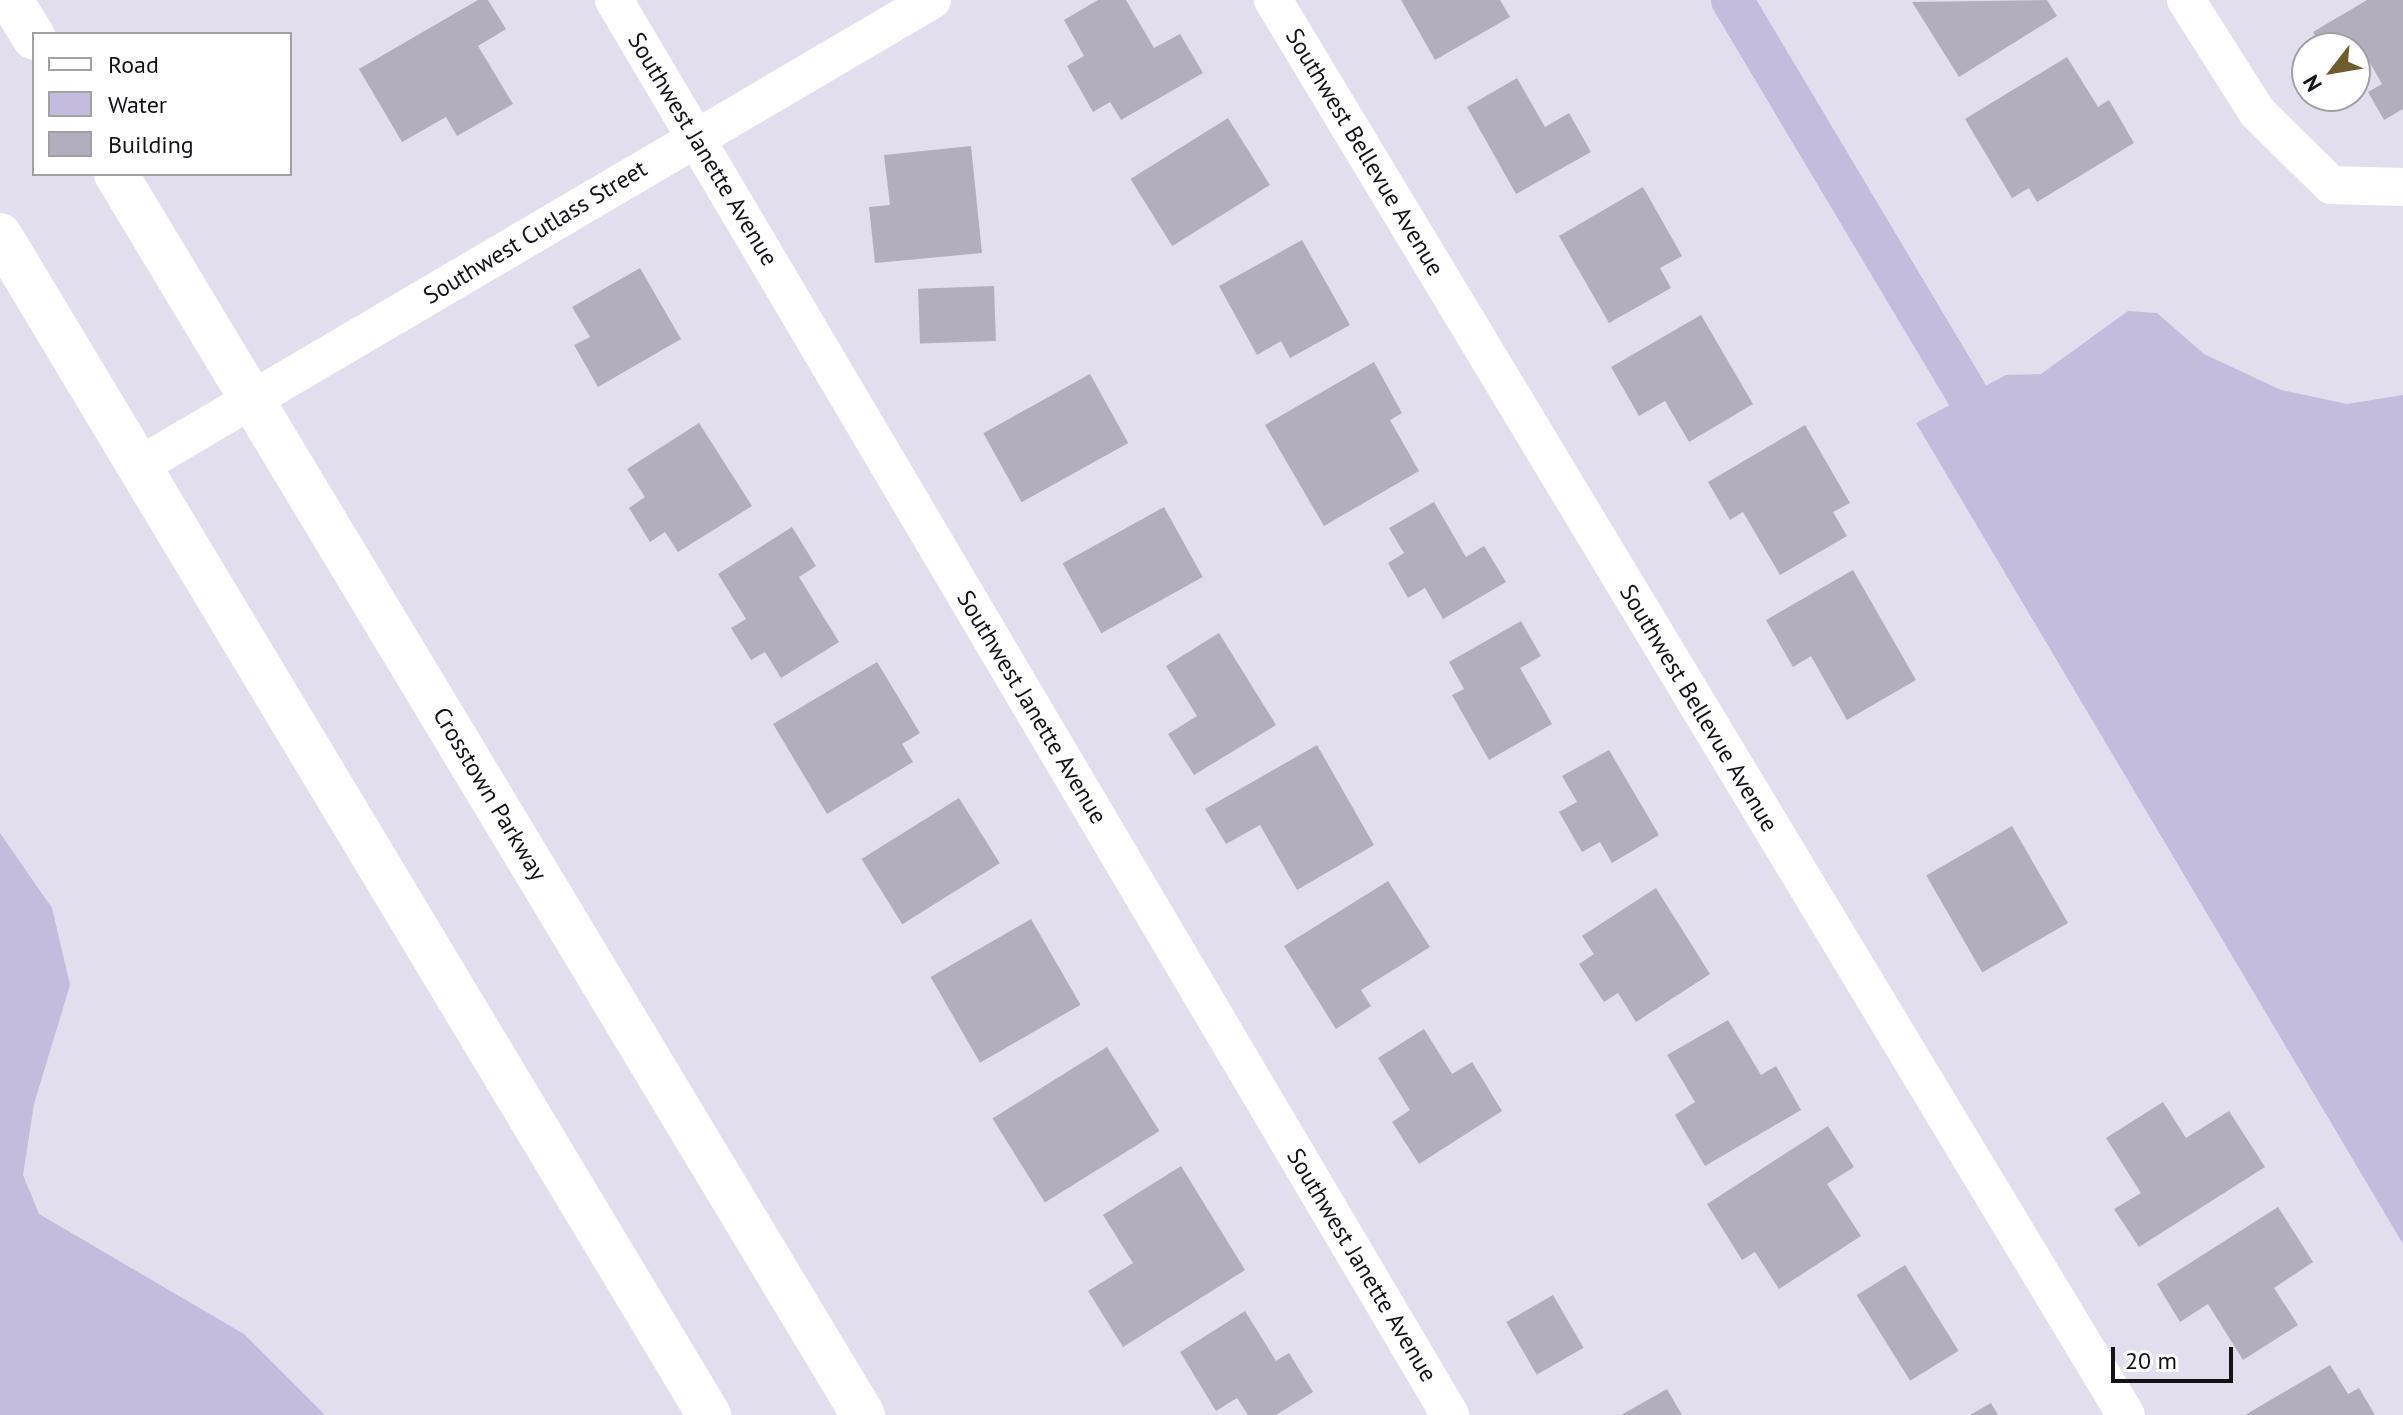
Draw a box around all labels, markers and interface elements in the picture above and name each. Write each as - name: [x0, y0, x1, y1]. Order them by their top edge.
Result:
- street label: Southwest Bellevue Avenue: [1280, 23, 1450, 281]
- street label: Southwest Janette Avenue: [622, 27, 784, 271]
- legend: [32, 32, 292, 176]
- north arrow: [2291, 32, 2371, 112]
- text: Road: [108, 49, 159, 80]
- text: N: [2296, 70, 2328, 97]
- text: Water: [108, 89, 167, 120]
- text: Building: [108, 129, 194, 160]
- street label: Southwest Cutlass Street: [418, 154, 652, 310]
- street label: Southwest Bellevue Avenue: [1614, 579, 1784, 837]
- street label: Southwest Janette Avenue: [951, 585, 1113, 829]
- street label: Crosstown Parkway: [427, 702, 553, 886]
- street label: Southwest Janette Avenue: [1281, 1143, 1443, 1387]
- scale bar: [2115, 1331, 2237, 1381]
- text: 20 m: [2125, 1345, 2177, 1376]

